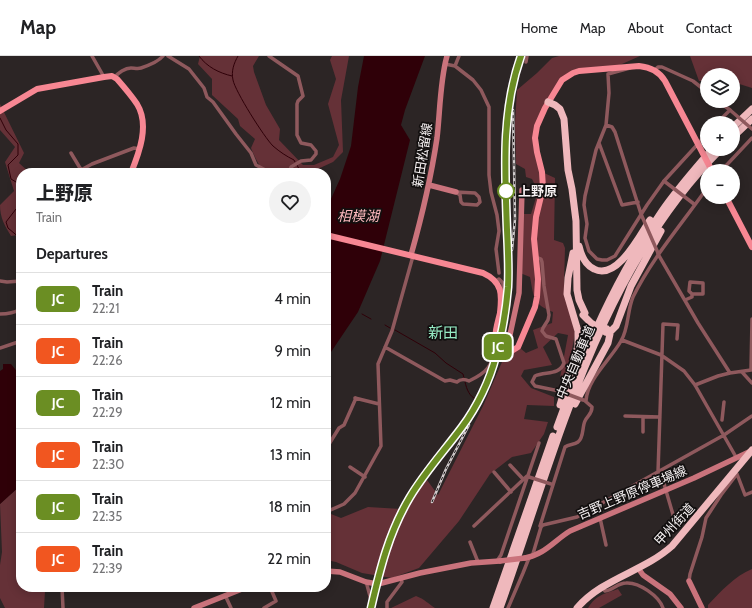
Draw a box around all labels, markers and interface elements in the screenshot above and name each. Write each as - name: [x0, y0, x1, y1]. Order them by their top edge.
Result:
- text: Map: [20, 16, 56, 39]
- text: Home: [521, 19, 558, 37]
- text: Map: [580, 19, 605, 37]
- text: About: [627, 19, 664, 37]
- text: Contact: [686, 19, 732, 37]
- map controls: [700, 68, 740, 204]
- button: layers: [700, 68, 740, 108]
- button: +: [700, 116, 740, 156]
- street label: 新田松留線: [409, 122, 435, 188]
- button: −: [700, 164, 740, 204]
- button: heart: [269, 181, 311, 223]
- text: 上野原: [36, 182, 93, 205]
- marker: 上野原: [497, 182, 515, 200]
- place label: 上野原: [518, 183, 557, 199]
- water label: 相模湖: [337, 207, 381, 225]
- text: Train: [36, 209, 62, 225]
- text: Departures: [36, 245, 108, 263]
- text: Train: [92, 282, 123, 300]
- text: JC: [52, 290, 64, 308]
- text: 4 min: [274, 290, 311, 308]
- text: 22:21: [92, 300, 119, 316]
- street label: 中央自動車道: [552, 323, 598, 401]
- district label: 新田: [428, 324, 458, 342]
- text: Train: [92, 334, 123, 352]
- line badge: JC: [480, 334, 516, 360]
- text: JC: [492, 338, 504, 356]
- text: JC: [52, 342, 64, 360]
- text: 9 min: [274, 342, 311, 360]
- text: 22:26: [92, 352, 123, 368]
- text: Train: [92, 386, 123, 404]
- text: JC: [52, 394, 64, 412]
- text: 12 min: [270, 394, 311, 412]
- text: 22:29: [92, 404, 123, 420]
- text: Train: [92, 438, 123, 456]
- text: JC: [52, 446, 64, 464]
- text: 13 min: [270, 446, 311, 464]
- text: 22:30: [92, 456, 124, 472]
- street label: 吉野上野原停車場線: [575, 462, 689, 522]
- text: Train: [92, 490, 123, 508]
- text: JC: [52, 498, 64, 516]
- text: 18 min: [269, 498, 311, 516]
- street label: 甲州街道: [650, 500, 698, 548]
- text: 22:35: [92, 508, 122, 524]
- text: Train: [92, 542, 123, 560]
- text: JC: [52, 550, 64, 568]
- text: 22 min: [267, 550, 311, 568]
- text: 22:39: [92, 560, 123, 576]

